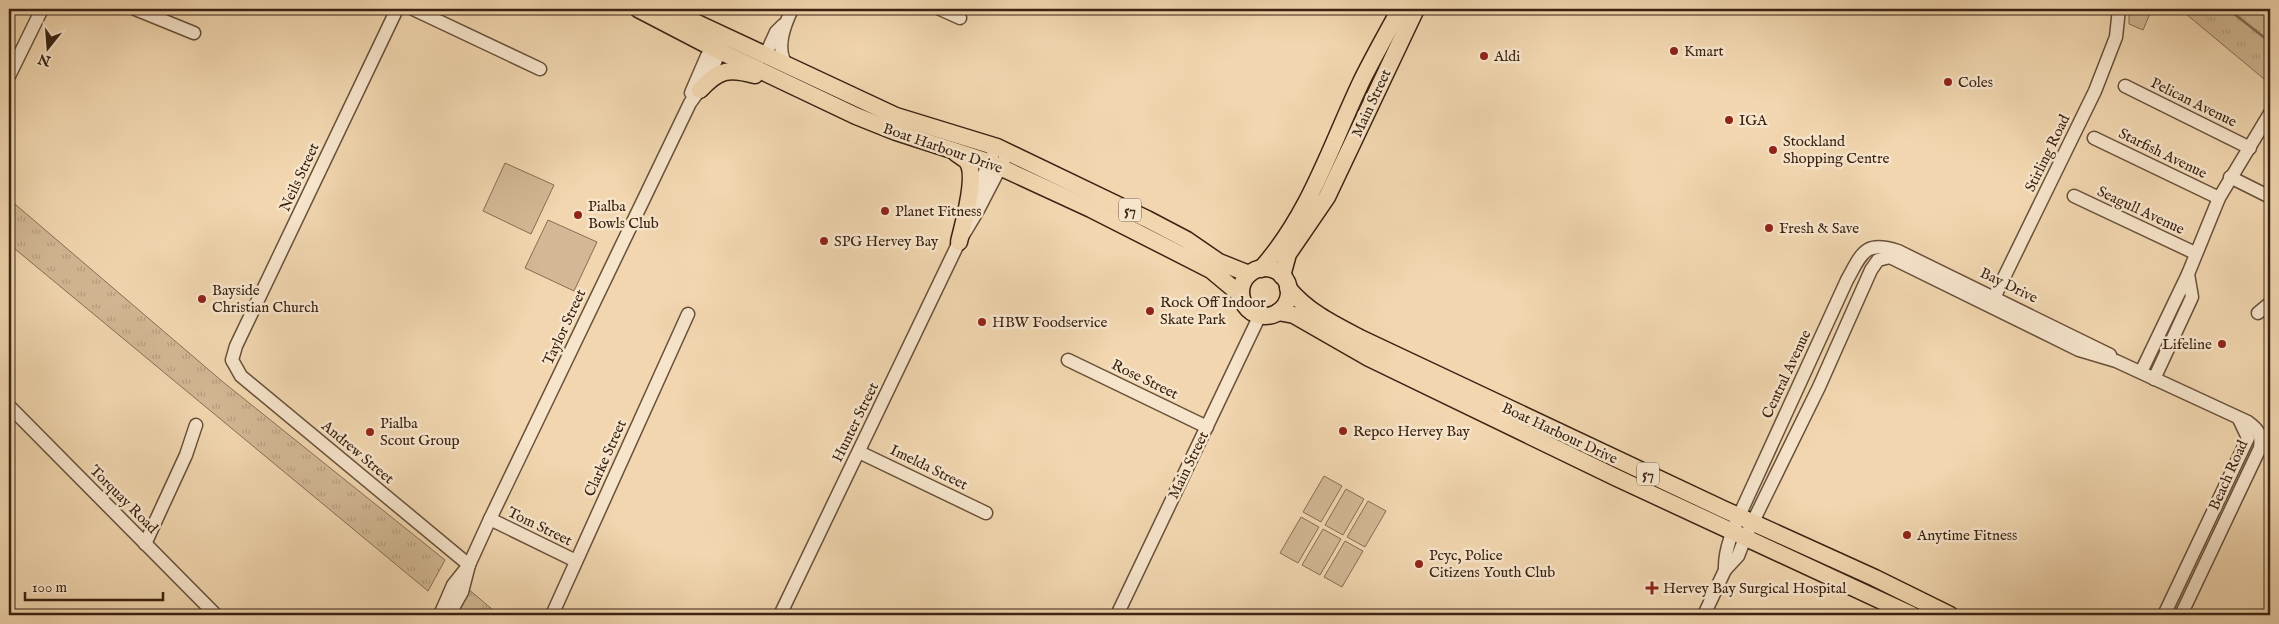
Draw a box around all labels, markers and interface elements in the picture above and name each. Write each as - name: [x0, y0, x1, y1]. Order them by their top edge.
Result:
- north arrow: [22, 22, 72, 72]
- place label: Kmart: [1684, 42, 1724, 61]
- marker: Kmart: [1668, 45, 1680, 57]
- place label: Aldi: [1493, 47, 1520, 66]
- text: N: [36, 49, 54, 70]
- marker: Aldi: [1478, 50, 1490, 62]
- street label: Main Street: [1347, 66, 1396, 140]
- place label: Coles: [1958, 73, 1993, 92]
- street label: Pelican Avenue: [2148, 73, 2240, 132]
- marker: Coles: [1942, 76, 1954, 88]
- place label: IGA: [1739, 111, 1768, 130]
- street label: Stirling Road: [2021, 111, 2075, 195]
- marker: IGA: [1723, 114, 1735, 126]
- street label: Boat Harbour Drive: [880, 119, 1005, 178]
- street label: Starfish Avenue: [2116, 124, 2210, 183]
- place label: Stockland Shopping Centre: [1783, 132, 1890, 168]
- street label: Neils Street: [275, 140, 324, 214]
- marker: Stockland Shopping Centre: [1767, 144, 1779, 156]
- street label: Seagull Avenue: [2094, 182, 2188, 239]
- place label: Pialba Bowls Club: [588, 197, 659, 233]
- road number: 57: [1119, 198, 1141, 222]
- place label: Planet Fitness: [895, 202, 982, 221]
- marker: Planet Fitness: [879, 205, 891, 217]
- marker: Pialba Bowls Club: [572, 209, 584, 221]
- place label: Fresh & Save: [1779, 219, 1859, 238]
- marker: Fresh & Save: [1763, 222, 1775, 234]
- place label: SPG Hervey Bay: [834, 232, 939, 251]
- marker: SPG Hervey Bay: [818, 235, 830, 247]
- street label: Bay Drive: [1977, 263, 2041, 308]
- place label: Bayside Christian Church: [212, 281, 319, 317]
- street label: Taylor Street: [539, 286, 590, 368]
- marker: Bayside Christian Church: [196, 293, 208, 305]
- place label: Rock Off Indoor Skate Park: [1160, 293, 1266, 329]
- marker: Rock Off Indoor Skate Park: [1144, 305, 1156, 317]
- place label: HBW Foodservice: [992, 313, 1107, 332]
- marker: HBW Foodservice: [976, 316, 988, 328]
- street label: Central Avenue: [1758, 327, 1815, 422]
- place label: Lifeline: [2162, 335, 2212, 354]
- marker: Lifeline: [2216, 338, 2228, 350]
- street label: Rose Street: [1108, 355, 1181, 404]
- street label: Hunter Street: [828, 379, 883, 465]
- street label: Boat Harbour Drive: [1499, 398, 1621, 469]
- place label: Pialba Scout Group: [380, 414, 460, 450]
- street label: Andrew Street: [317, 416, 398, 488]
- street label: Clarke Street: [580, 417, 631, 500]
- place label: Repco Hervey Bay: [1353, 422, 1471, 441]
- marker: Repco Hervey Bay: [1337, 425, 1349, 437]
- marker: Pialba Scout Group: [364, 426, 376, 438]
- street label: Main Street: [1164, 428, 1213, 502]
- street label: Beach Road: [2205, 436, 2253, 513]
- street label: Imelda Street: [887, 441, 971, 494]
- street label: Torquay Road: [85, 461, 163, 538]
- road number: 57: [1637, 462, 1659, 486]
- street label: Tom Street: [504, 503, 575, 550]
- place label: Anytime Fitness: [1916, 526, 2017, 545]
- marker: Anytime Fitness: [1901, 529, 1913, 541]
- place label: Pcyc, Police Citizens Youth Club: [1429, 546, 1555, 582]
- marker: Pcyc, Police Citizens Youth Club: [1413, 558, 1425, 570]
- scale bar: [25, 569, 162, 601]
- text: 100 m: [32, 578, 68, 597]
- place label: Hervey Bay Surgical Hospital: [1663, 579, 1847, 598]
- marker: Hervey Bay Surgical Hospital: [1645, 581, 1659, 595]

